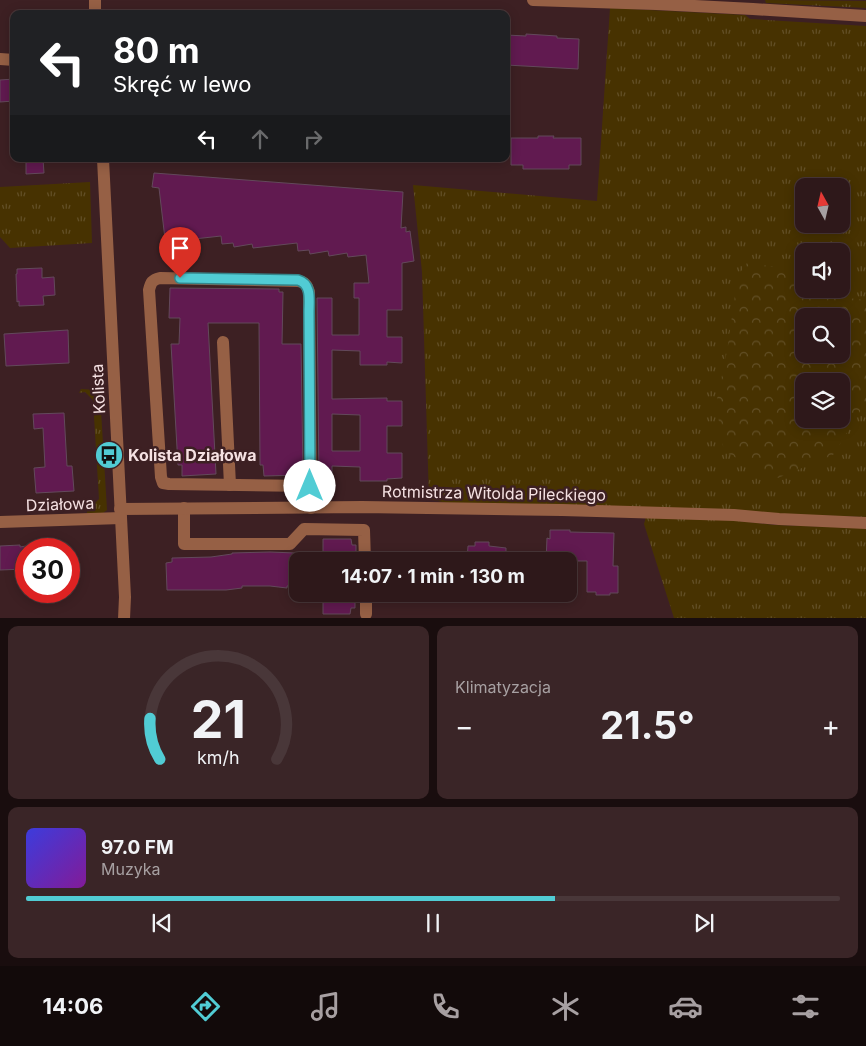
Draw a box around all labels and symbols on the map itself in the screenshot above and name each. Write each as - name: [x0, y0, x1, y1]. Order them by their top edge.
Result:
- north arrow: [795, 178, 850, 232]
- pin: [159, 227, 201, 278]
- street label: Kolista: [87, 363, 109, 415]
- bus stop icon: Kolista Działowa: [94, 440, 124, 470]
- place label: Kolista Działowa: [128, 445, 256, 465]
- position arrow: [283, 459, 335, 511]
- street label: Rotmistrza Witolda Pileckiego: [382, 481, 606, 505]
- street label: Działowa: [25, 493, 95, 515]
- speed limit sign: 30: [15, 538, 80, 603]

